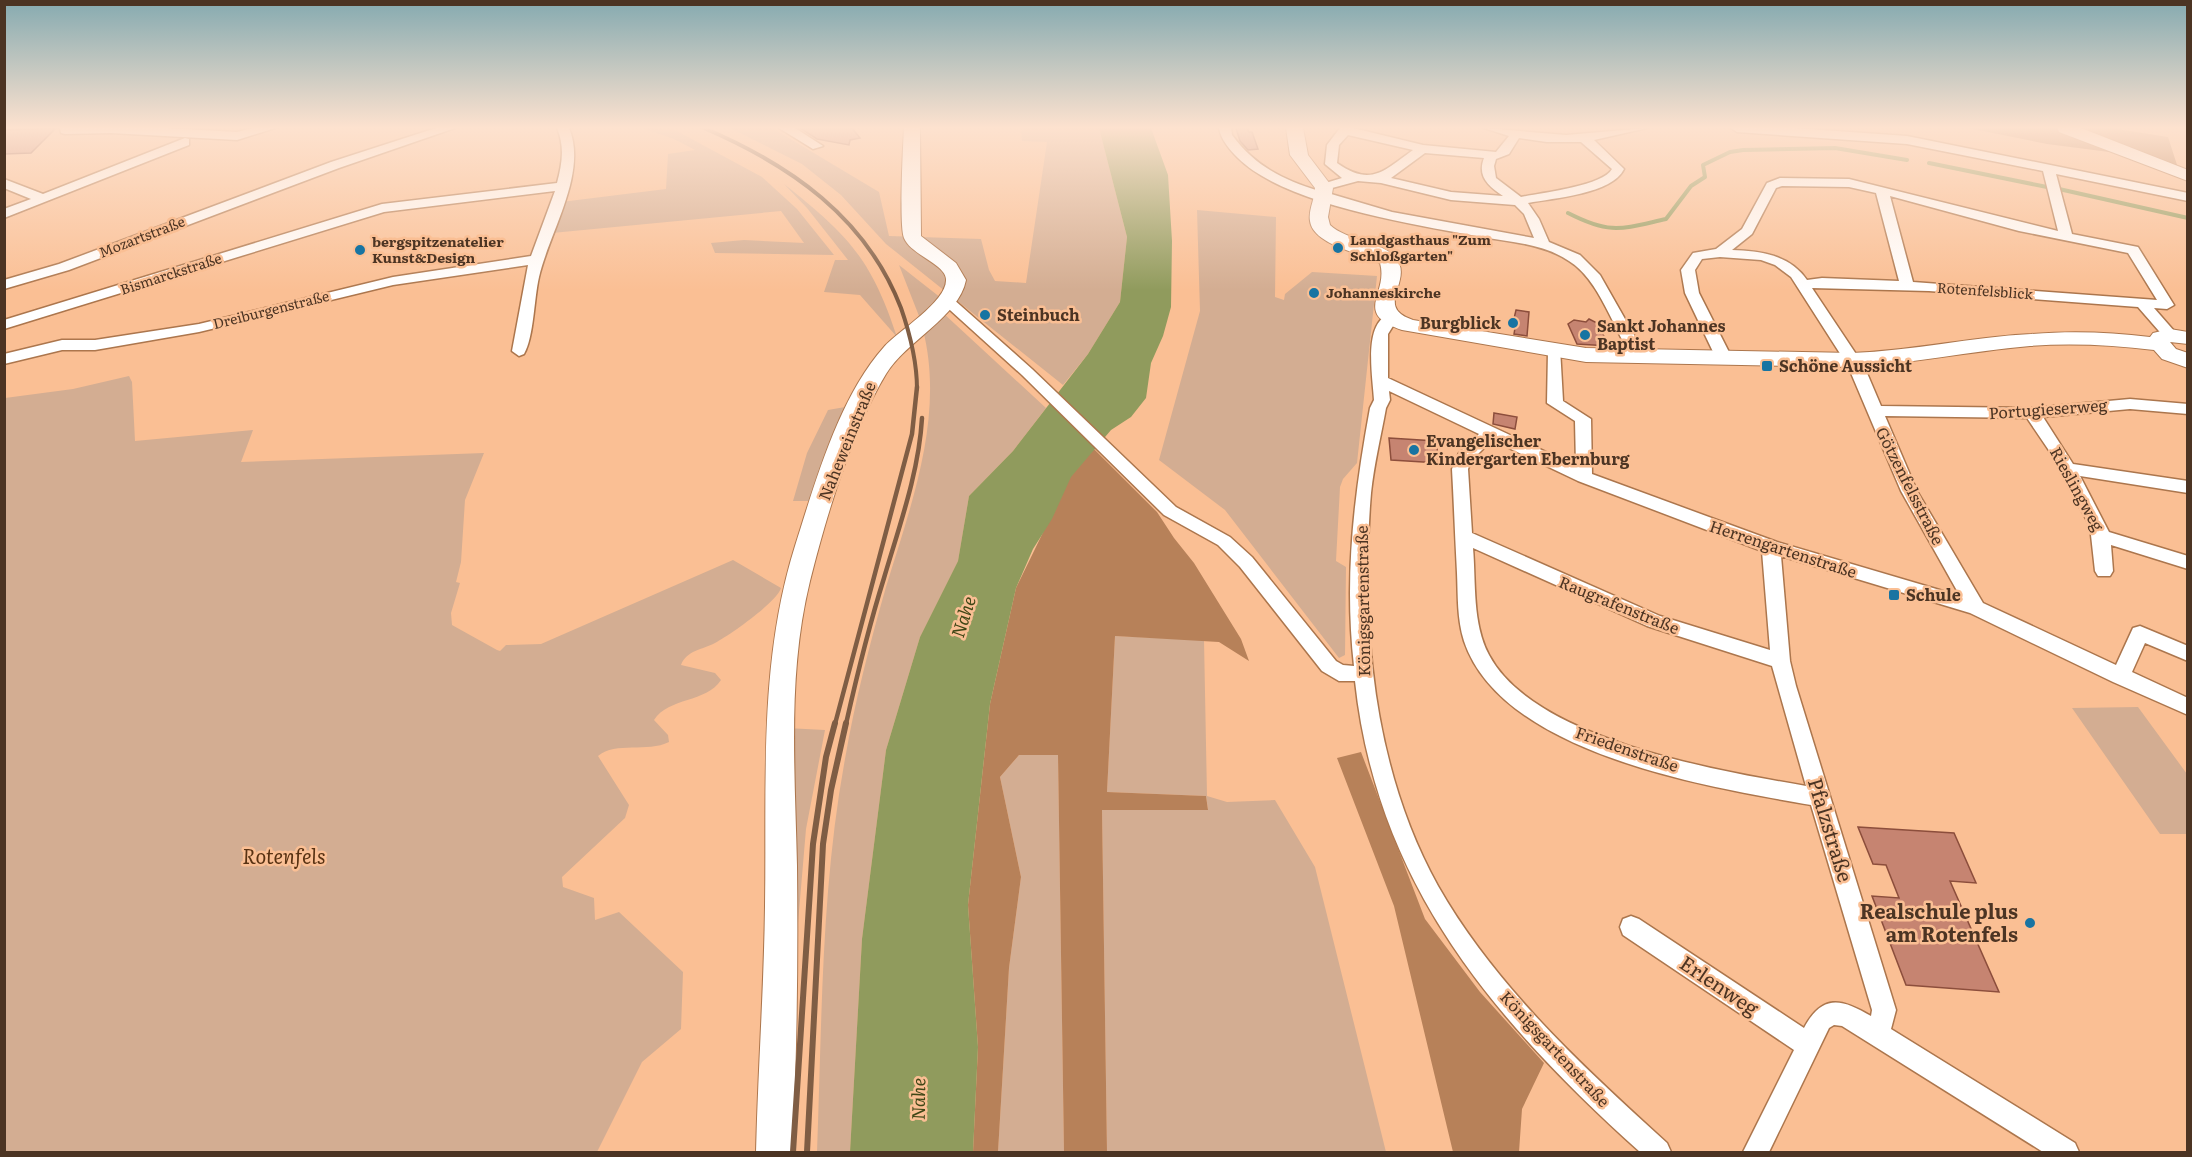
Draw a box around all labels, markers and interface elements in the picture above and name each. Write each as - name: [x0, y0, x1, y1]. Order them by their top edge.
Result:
- street label: Mozartstraße: [96, 211, 187, 262]
- place label: Landgasthaus "Zum Schloßgarten": [1350, 229, 1491, 265]
- place label: bergspitzenatelier Kunst&Design: [372, 231, 504, 267]
- marker: Landgasthaus "Zum Schloßgarten": [1331, 241, 1345, 255]
- marker: bergspitzenatelier Kunst&Design: [353, 243, 367, 257]
- street label: Bismarckstraße: [117, 247, 224, 299]
- street label: Rotenfelsblick: [1937, 277, 2034, 303]
- place label: Johanneskirche: [1326, 282, 1441, 302]
- street label: Dreiburgenstraße: [211, 285, 331, 333]
- marker: Johanneskirche: [1307, 286, 1321, 300]
- place label: Steinbuch: [997, 302, 1080, 326]
- marker: Steinbuch: [978, 308, 992, 322]
- place label: Burgblick: [1420, 310, 1501, 334]
- place label: Sankt Johannes Baptist: [1597, 313, 1725, 355]
- marker: Burgblick: [1506, 316, 1520, 330]
- marker: Sankt Johannes Baptist: [1578, 328, 1592, 342]
- place label: Schöne Aussicht: [1779, 353, 1912, 377]
- marker: Schöne Aussicht: [1760, 359, 1774, 373]
- street label: Naheweinstraße: [811, 378, 881, 504]
- street label: Portugieserweg: [1988, 392, 2108, 424]
- street label: Götzenfelsstraße: [1871, 422, 1951, 549]
- place label: Evangelischer Kindergarten Ebernburg: [1426, 428, 1630, 470]
- street label: Rieslingweg: [2045, 442, 2111, 535]
- marker: Evangelischer Kindergarten Ebernburg: [1407, 443, 1421, 457]
- street label: Herrengartenstraße: [1707, 513, 1860, 583]
- street label: Königsgartenstraße: [1349, 525, 1375, 677]
- street label: Raugrafenstraße: [1556, 569, 1683, 639]
- place label: Schule: [1906, 582, 1961, 606]
- marker: Schule: [1887, 588, 1901, 602]
- water label: Nahe: [943, 592, 982, 641]
- street label: Friedenstraße: [1573, 719, 1682, 777]
- street label: Pfalzstraße: [1802, 774, 1862, 885]
- park label: Rotenfels: [242, 840, 326, 870]
- place label: Realschule plus am Rotenfels: [1860, 895, 2018, 948]
- marker: Realschule plus am Rotenfels: [2023, 916, 2037, 930]
- street label: Erlenweg: [1675, 947, 1766, 1022]
- street label: Königsgartenstraße: [1495, 985, 1616, 1112]
- water label: Nahe: [904, 1078, 931, 1120]

